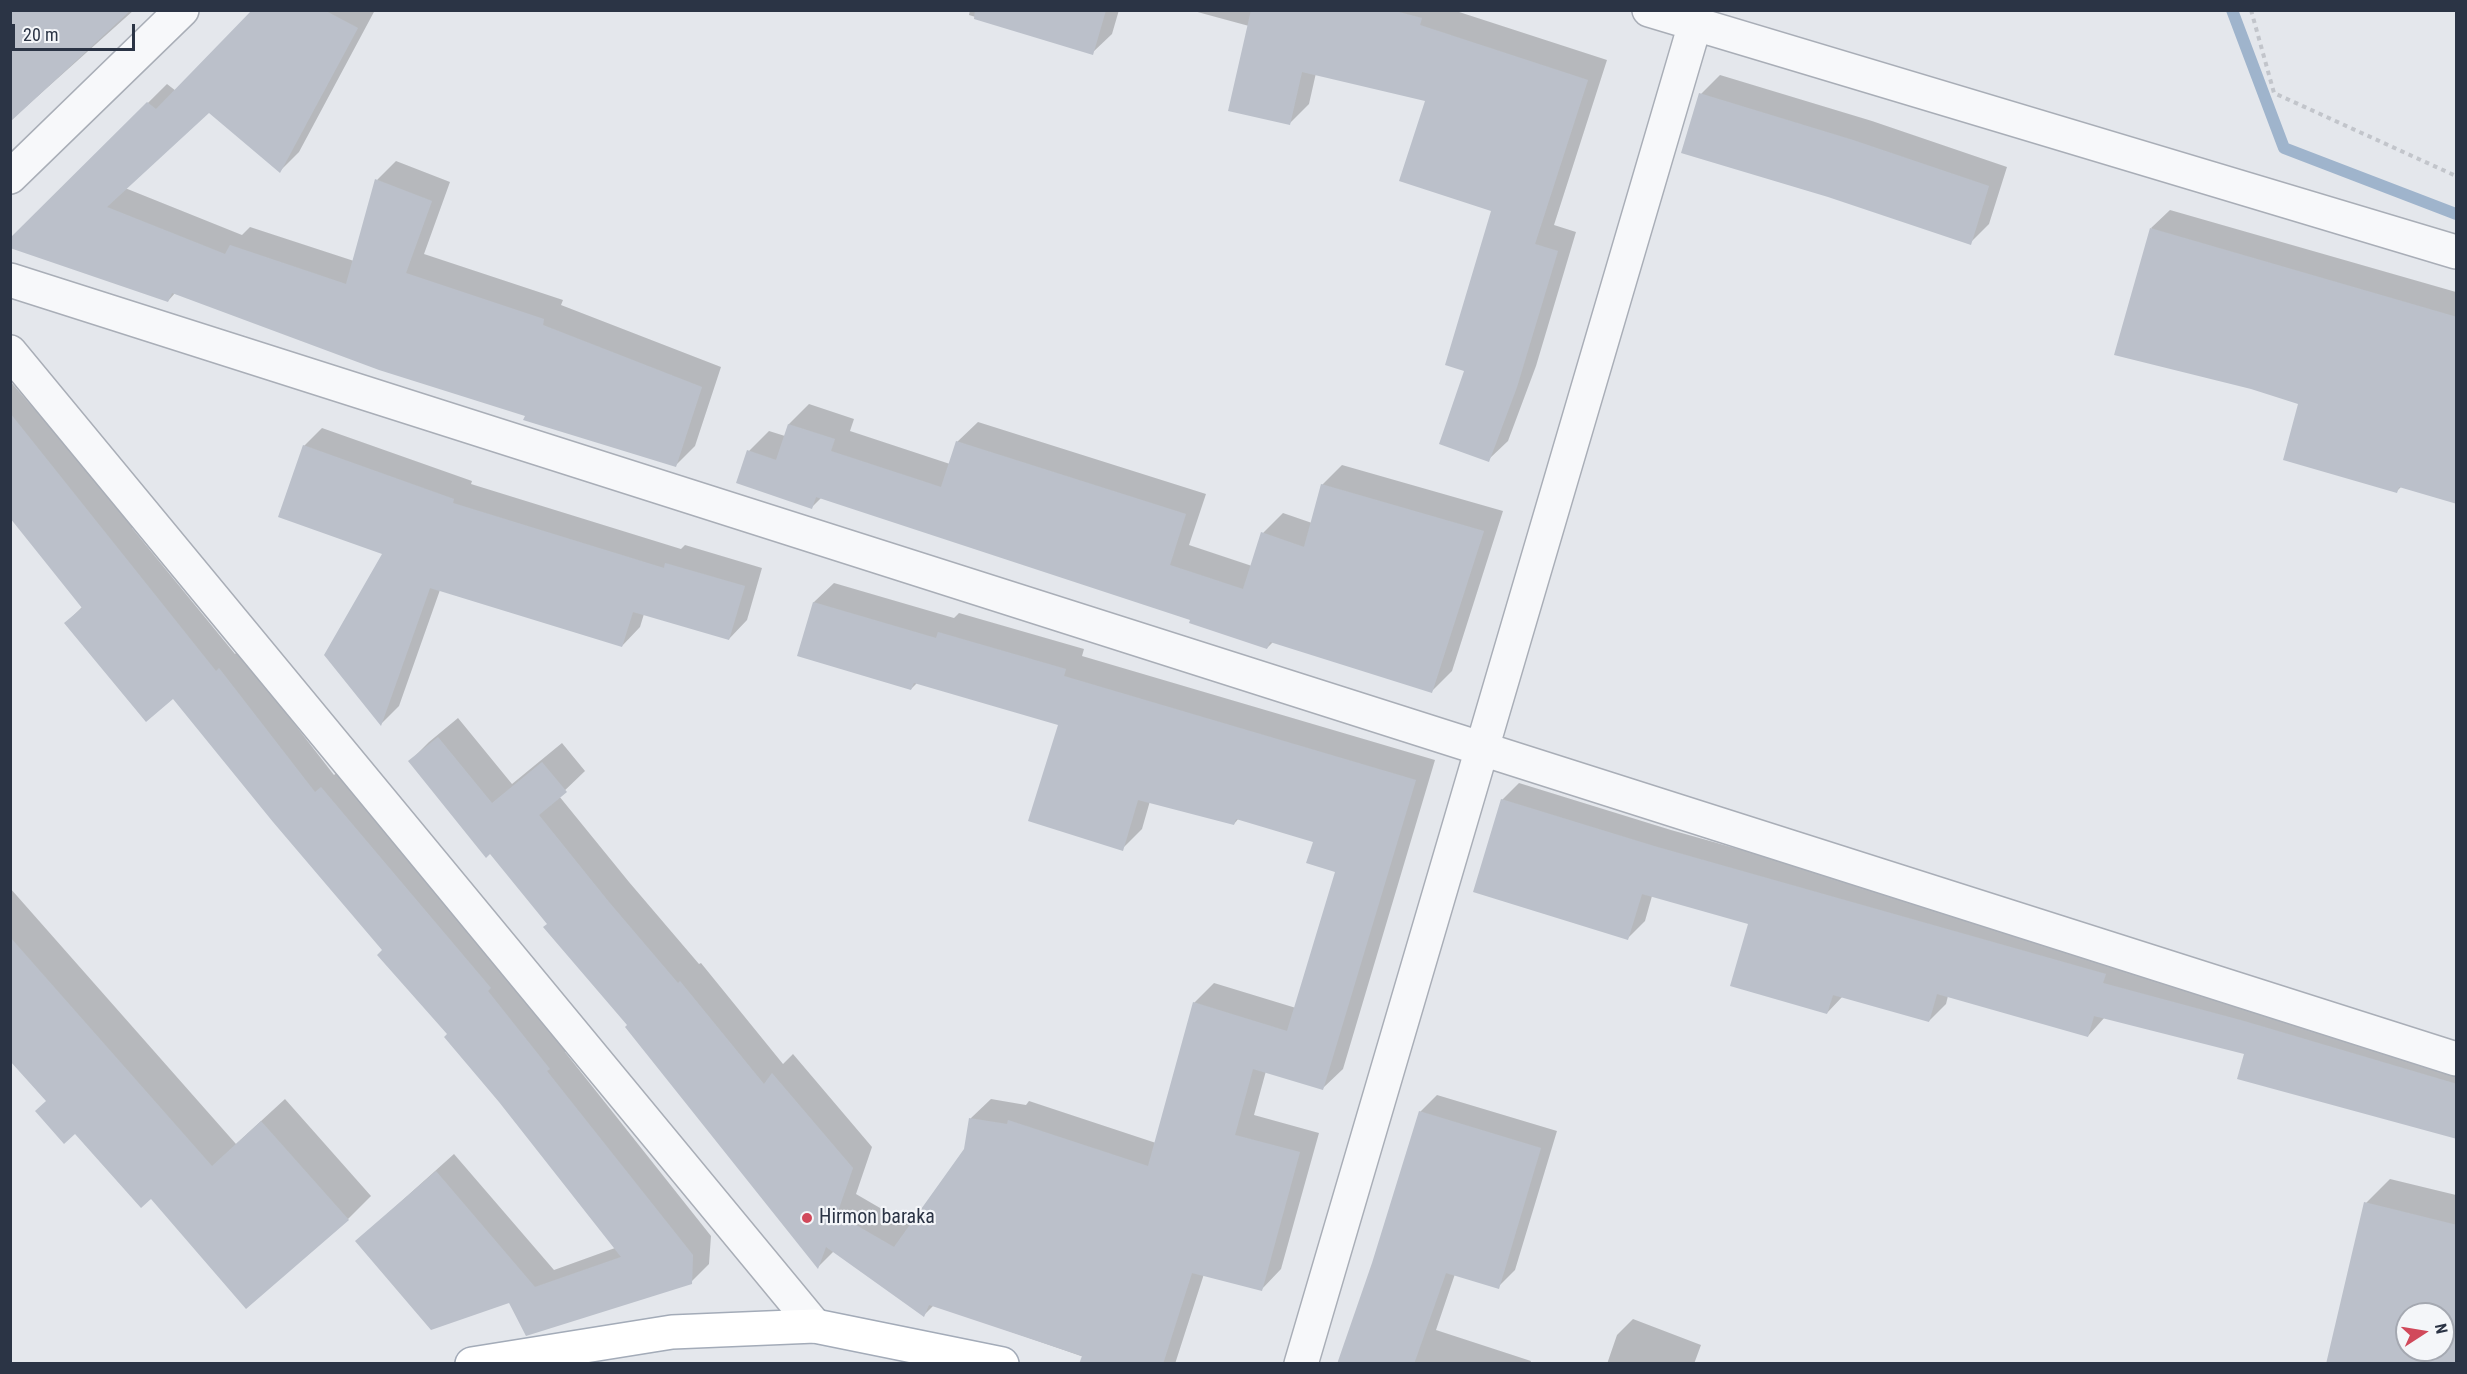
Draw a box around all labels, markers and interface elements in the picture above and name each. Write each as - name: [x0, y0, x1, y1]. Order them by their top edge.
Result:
- scale bar: [15, 12, 138, 50]
- text: 20 m: [23, 24, 58, 45]
- place label: Hirmon baraka: [819, 1206, 935, 1230]
- marker: Hirmon baraka: [800, 1211, 814, 1225]
- north arrow: [2395, 1302, 2455, 1362]
- text: N: [2431, 1322, 2451, 1335]

